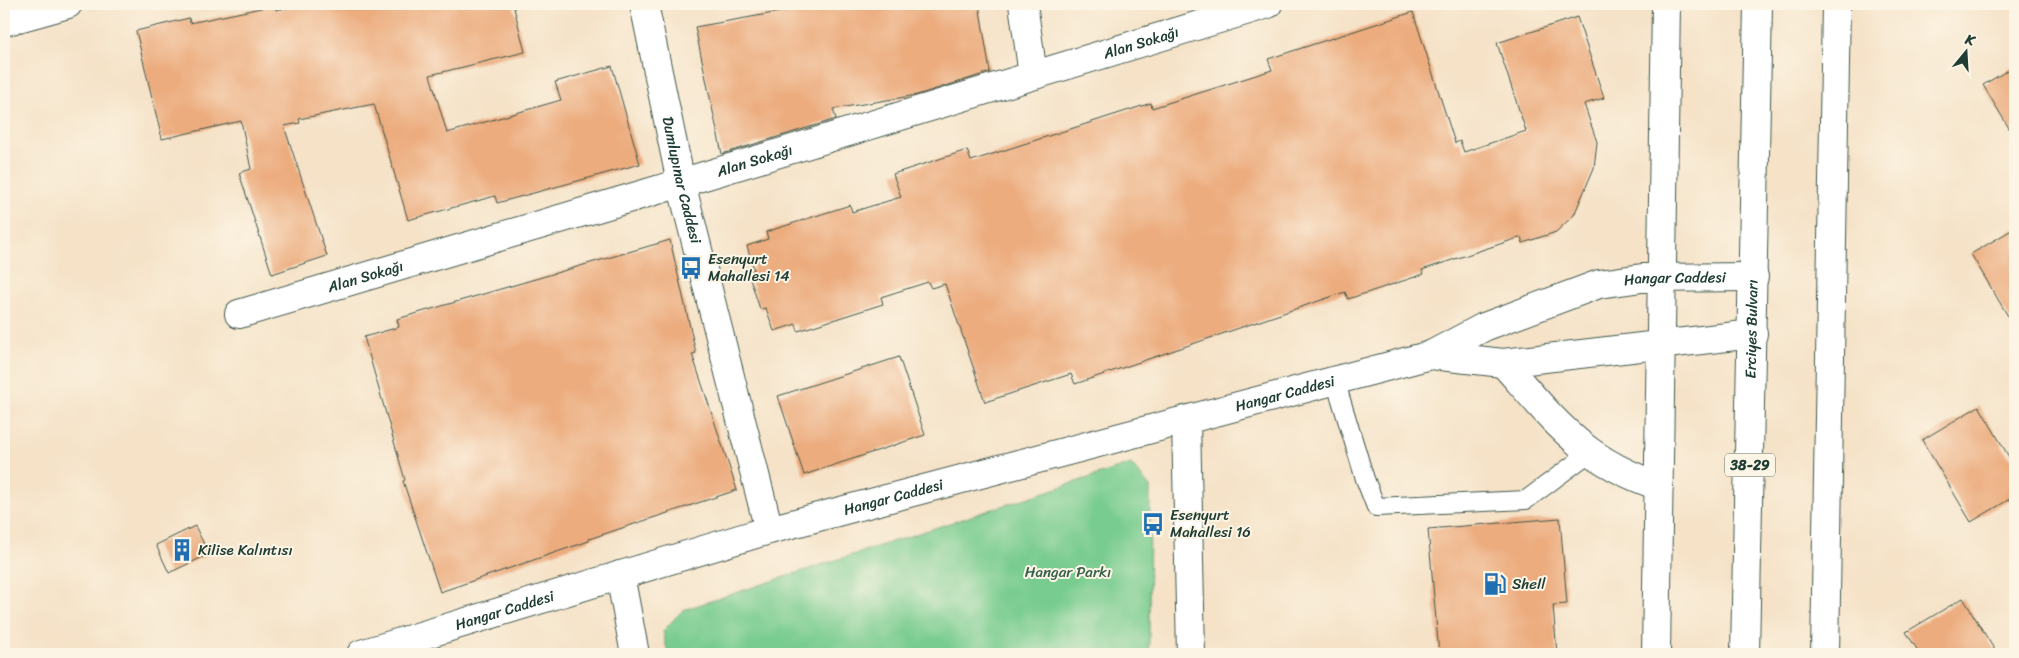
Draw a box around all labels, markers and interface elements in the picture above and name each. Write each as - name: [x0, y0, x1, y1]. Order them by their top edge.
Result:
- street label: Alan Sokağı: [1099, 19, 1182, 67]
- text: K: [1961, 27, 1979, 54]
- north arrow: [1942, 28, 1992, 78]
- street label: Dumlupınar Caddesi: [655, 114, 709, 247]
- street label: Alan Sokağı: [713, 137, 796, 185]
- place label: Esenyurt Mahallesi 14: [708, 246, 790, 289]
- street label: Alan Sokağı: [324, 253, 407, 300]
- bus stop icon: Esenyurt Mahallesi 14: [678, 255, 704, 281]
- street label: Hangar Caddesi: [1622, 264, 1727, 293]
- street label: Erciyes Bulvarı: [1738, 279, 1765, 379]
- street label: Hangar Caddesi: [1232, 368, 1338, 419]
- road number: 38-29: [1725, 454, 1775, 476]
- street label: Hangar Caddesi: [841, 471, 947, 523]
- place label: Esenyurt Mahallesi 16: [1170, 502, 1251, 545]
- bus stop icon: Esenyurt Mahallesi 16: [1140, 511, 1166, 537]
- building icon: Kilise Kalıntısı: [169, 537, 195, 563]
- place label: Kilise Kalıntısı: [198, 537, 293, 563]
- park label: Hangar Parkı: [1025, 559, 1111, 585]
- fuel station icon: Shell: [1482, 571, 1508, 597]
- place label: Shell: [1512, 571, 1546, 597]
- street label: Hangar Caddesi: [452, 583, 558, 638]

